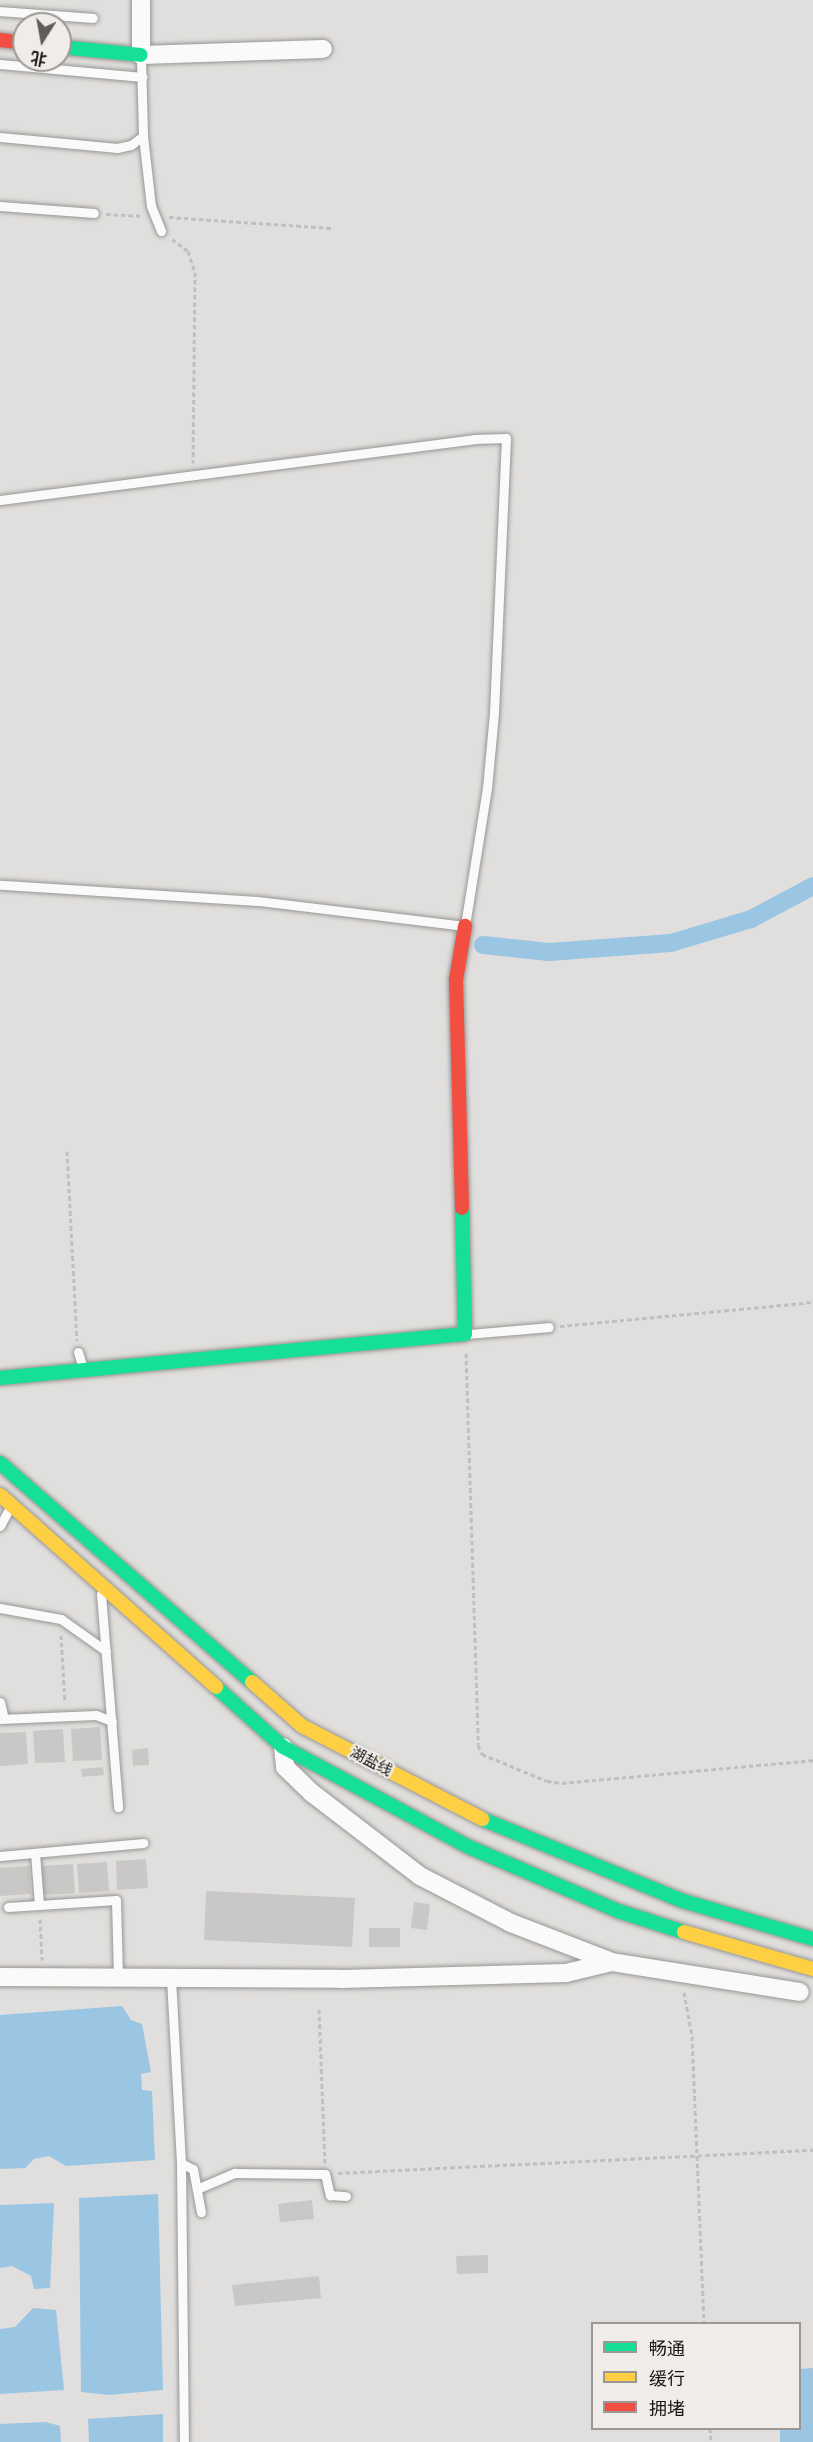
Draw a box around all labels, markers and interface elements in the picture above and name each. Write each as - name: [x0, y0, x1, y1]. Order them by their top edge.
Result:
- north arrow: [12, 12, 72, 72]
- text: 北: [29, 47, 49, 69]
- street label: 湖盐线: [347, 1743, 395, 1781]
- legend: [591, 2322, 801, 2430]
- text: 畅通: [649, 2338, 685, 2360]
- text: 缓行: [649, 2368, 685, 2390]
- text: 拥堵: [649, 2398, 685, 2420]

